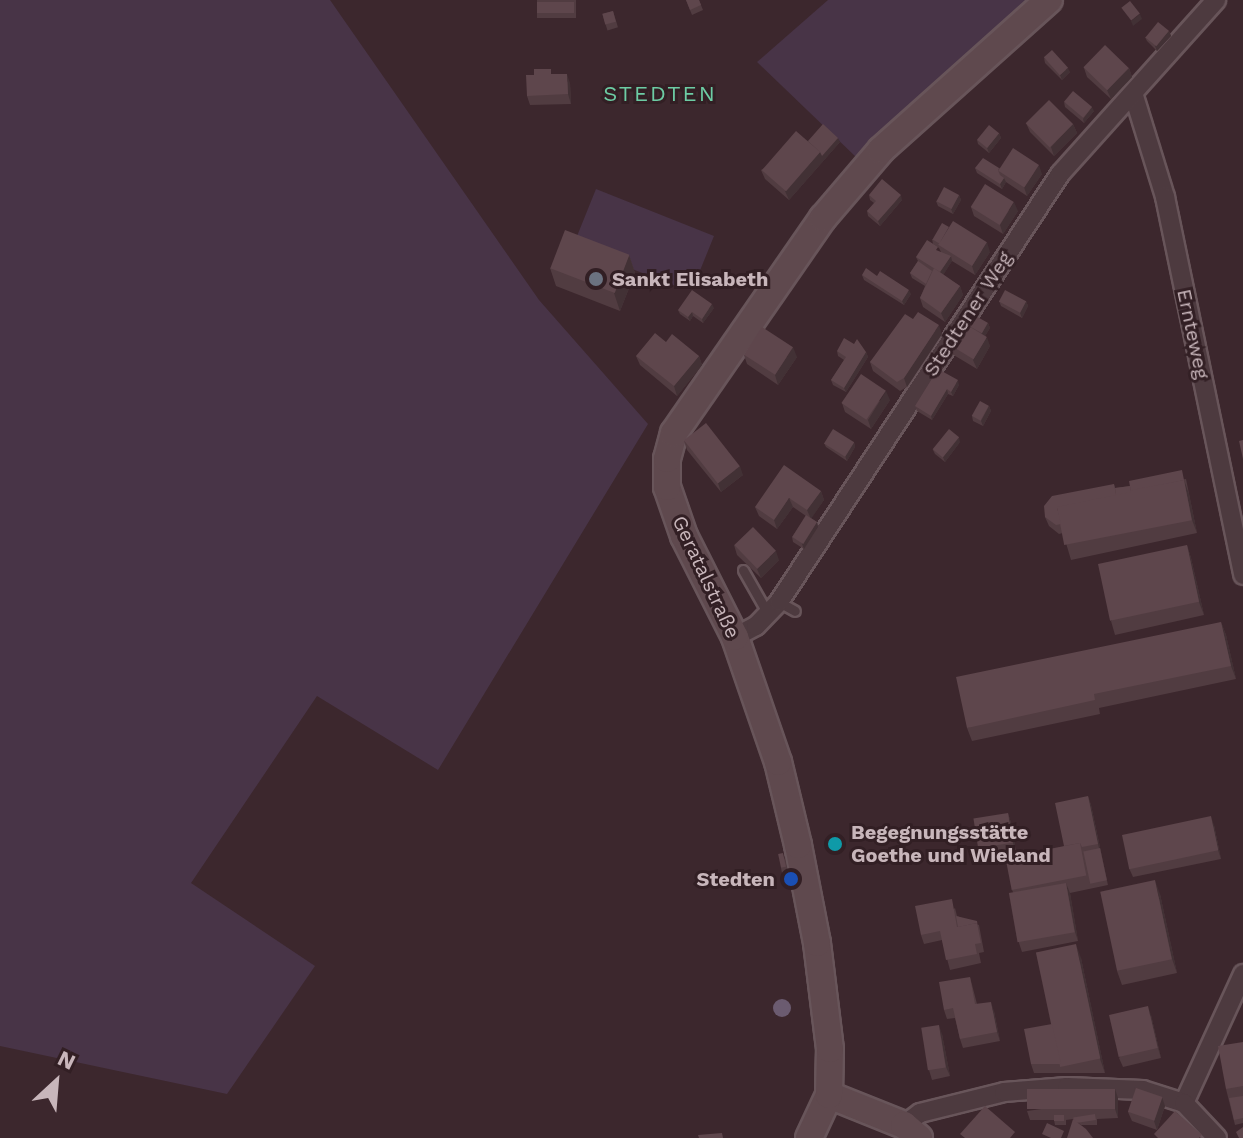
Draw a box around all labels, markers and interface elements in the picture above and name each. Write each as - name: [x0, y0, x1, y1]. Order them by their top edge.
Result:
- district label: STEDTEN: [603, 81, 717, 107]
- street label: Stedtener Weg: [918, 247, 1018, 381]
- place label: Sankt Elisabeth: [612, 267, 768, 291]
- marker: Sankt Elisabeth: [587, 270, 605, 288]
- street label: Ernteweg: [1172, 287, 1214, 381]
- street label: Geratalstraße: [667, 512, 745, 642]
- place label: Begegnungsstätte Goethe und Wieland: [851, 820, 1051, 867]
- marker: Begegnungsstätte Goethe und Wieland: [826, 835, 844, 853]
- place label: Stedten: [697, 867, 775, 891]
- marker: Stedten: [782, 870, 800, 888]
- north arrow: [16, 1042, 96, 1122]
- text: N: [54, 1045, 80, 1075]

